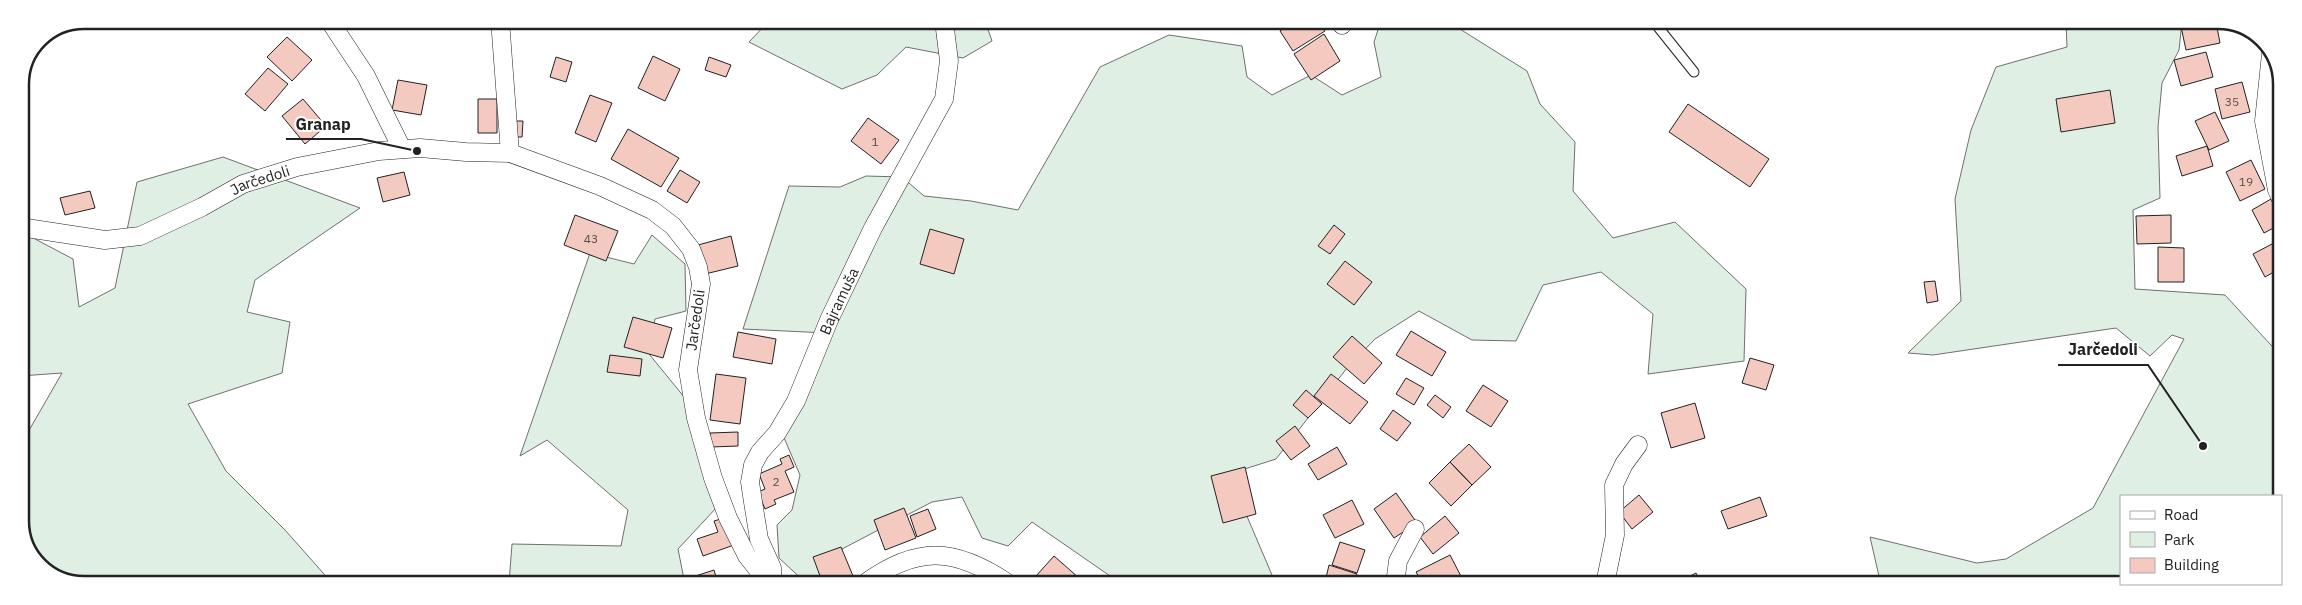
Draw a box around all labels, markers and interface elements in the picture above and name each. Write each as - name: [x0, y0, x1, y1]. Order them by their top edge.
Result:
- house number: 35: [2225, 94, 2239, 109]
- callout: Granap: [286, 108, 361, 139]
- text: Granap: [295, 114, 351, 134]
- house number: 1: [871, 134, 879, 149]
- street label: Jarčedoli: [227, 160, 292, 199]
- house number: 19: [2239, 174, 2253, 189]
- house number: 43: [584, 231, 598, 246]
- street label: Bajramuša: [815, 264, 862, 337]
- street label: Jarčedoli: [681, 288, 709, 352]
- callout: Jarčedoli: [2058, 334, 2148, 365]
- text: Jarčedoli: [2068, 339, 2138, 359]
- house number: 2: [772, 474, 780, 489]
- legend: [2120, 495, 2282, 585]
- text: Road: [2164, 505, 2199, 524]
- text: Park: [2164, 530, 2194, 549]
- text: Building: [2164, 555, 2219, 574]

